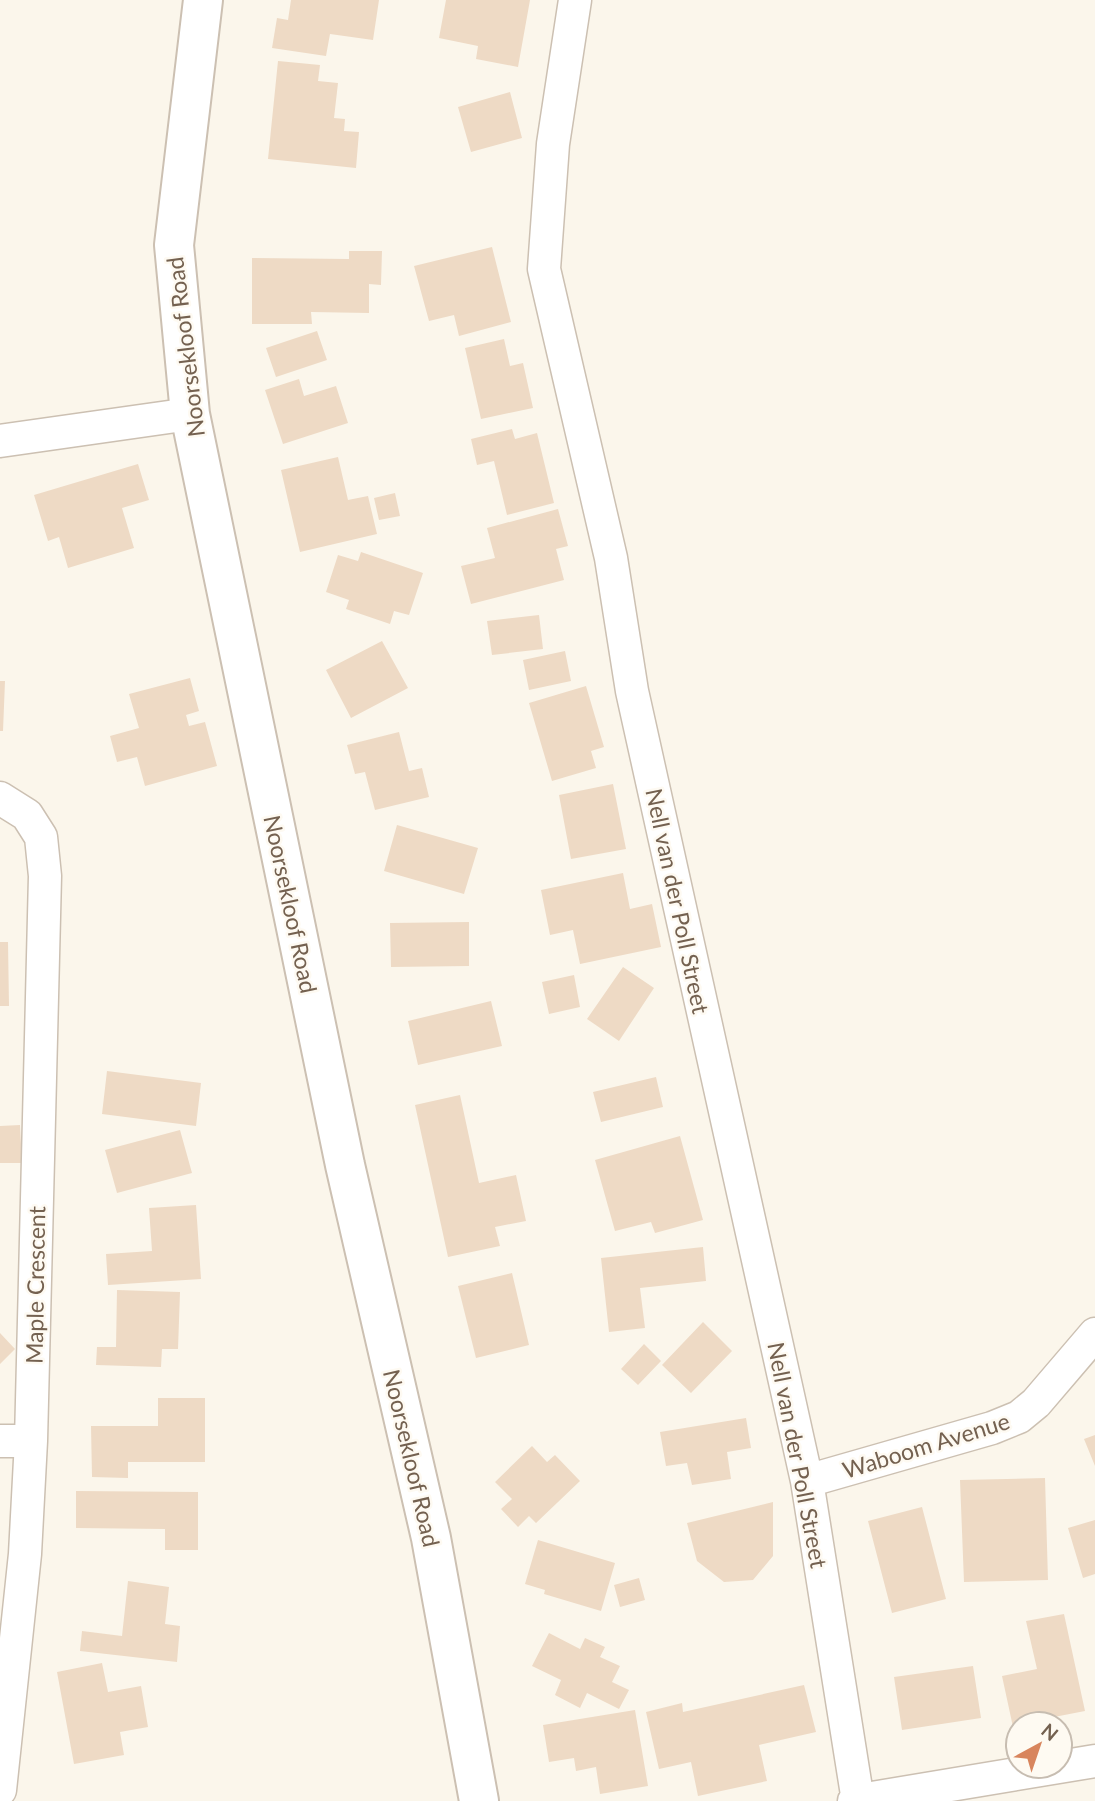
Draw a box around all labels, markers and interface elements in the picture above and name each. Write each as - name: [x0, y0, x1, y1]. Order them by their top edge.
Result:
- street label: Noorsekloof Road: [160, 255, 210, 439]
- street label: Nell van der Poll Street: [640, 786, 716, 1017]
- street label: Noorsekloof Road: [258, 812, 324, 996]
- street label: Maple Crescent: [20, 1205, 50, 1364]
- street label: Nell van der Poll Street: [762, 1340, 834, 1571]
- street label: Noorsekloof Road: [378, 1367, 446, 1549]
- street label: Waboom Avenue: [839, 1406, 1013, 1484]
- north arrow: [1004, 1710, 1074, 1780]
- text: N: [1037, 1718, 1063, 1745]

